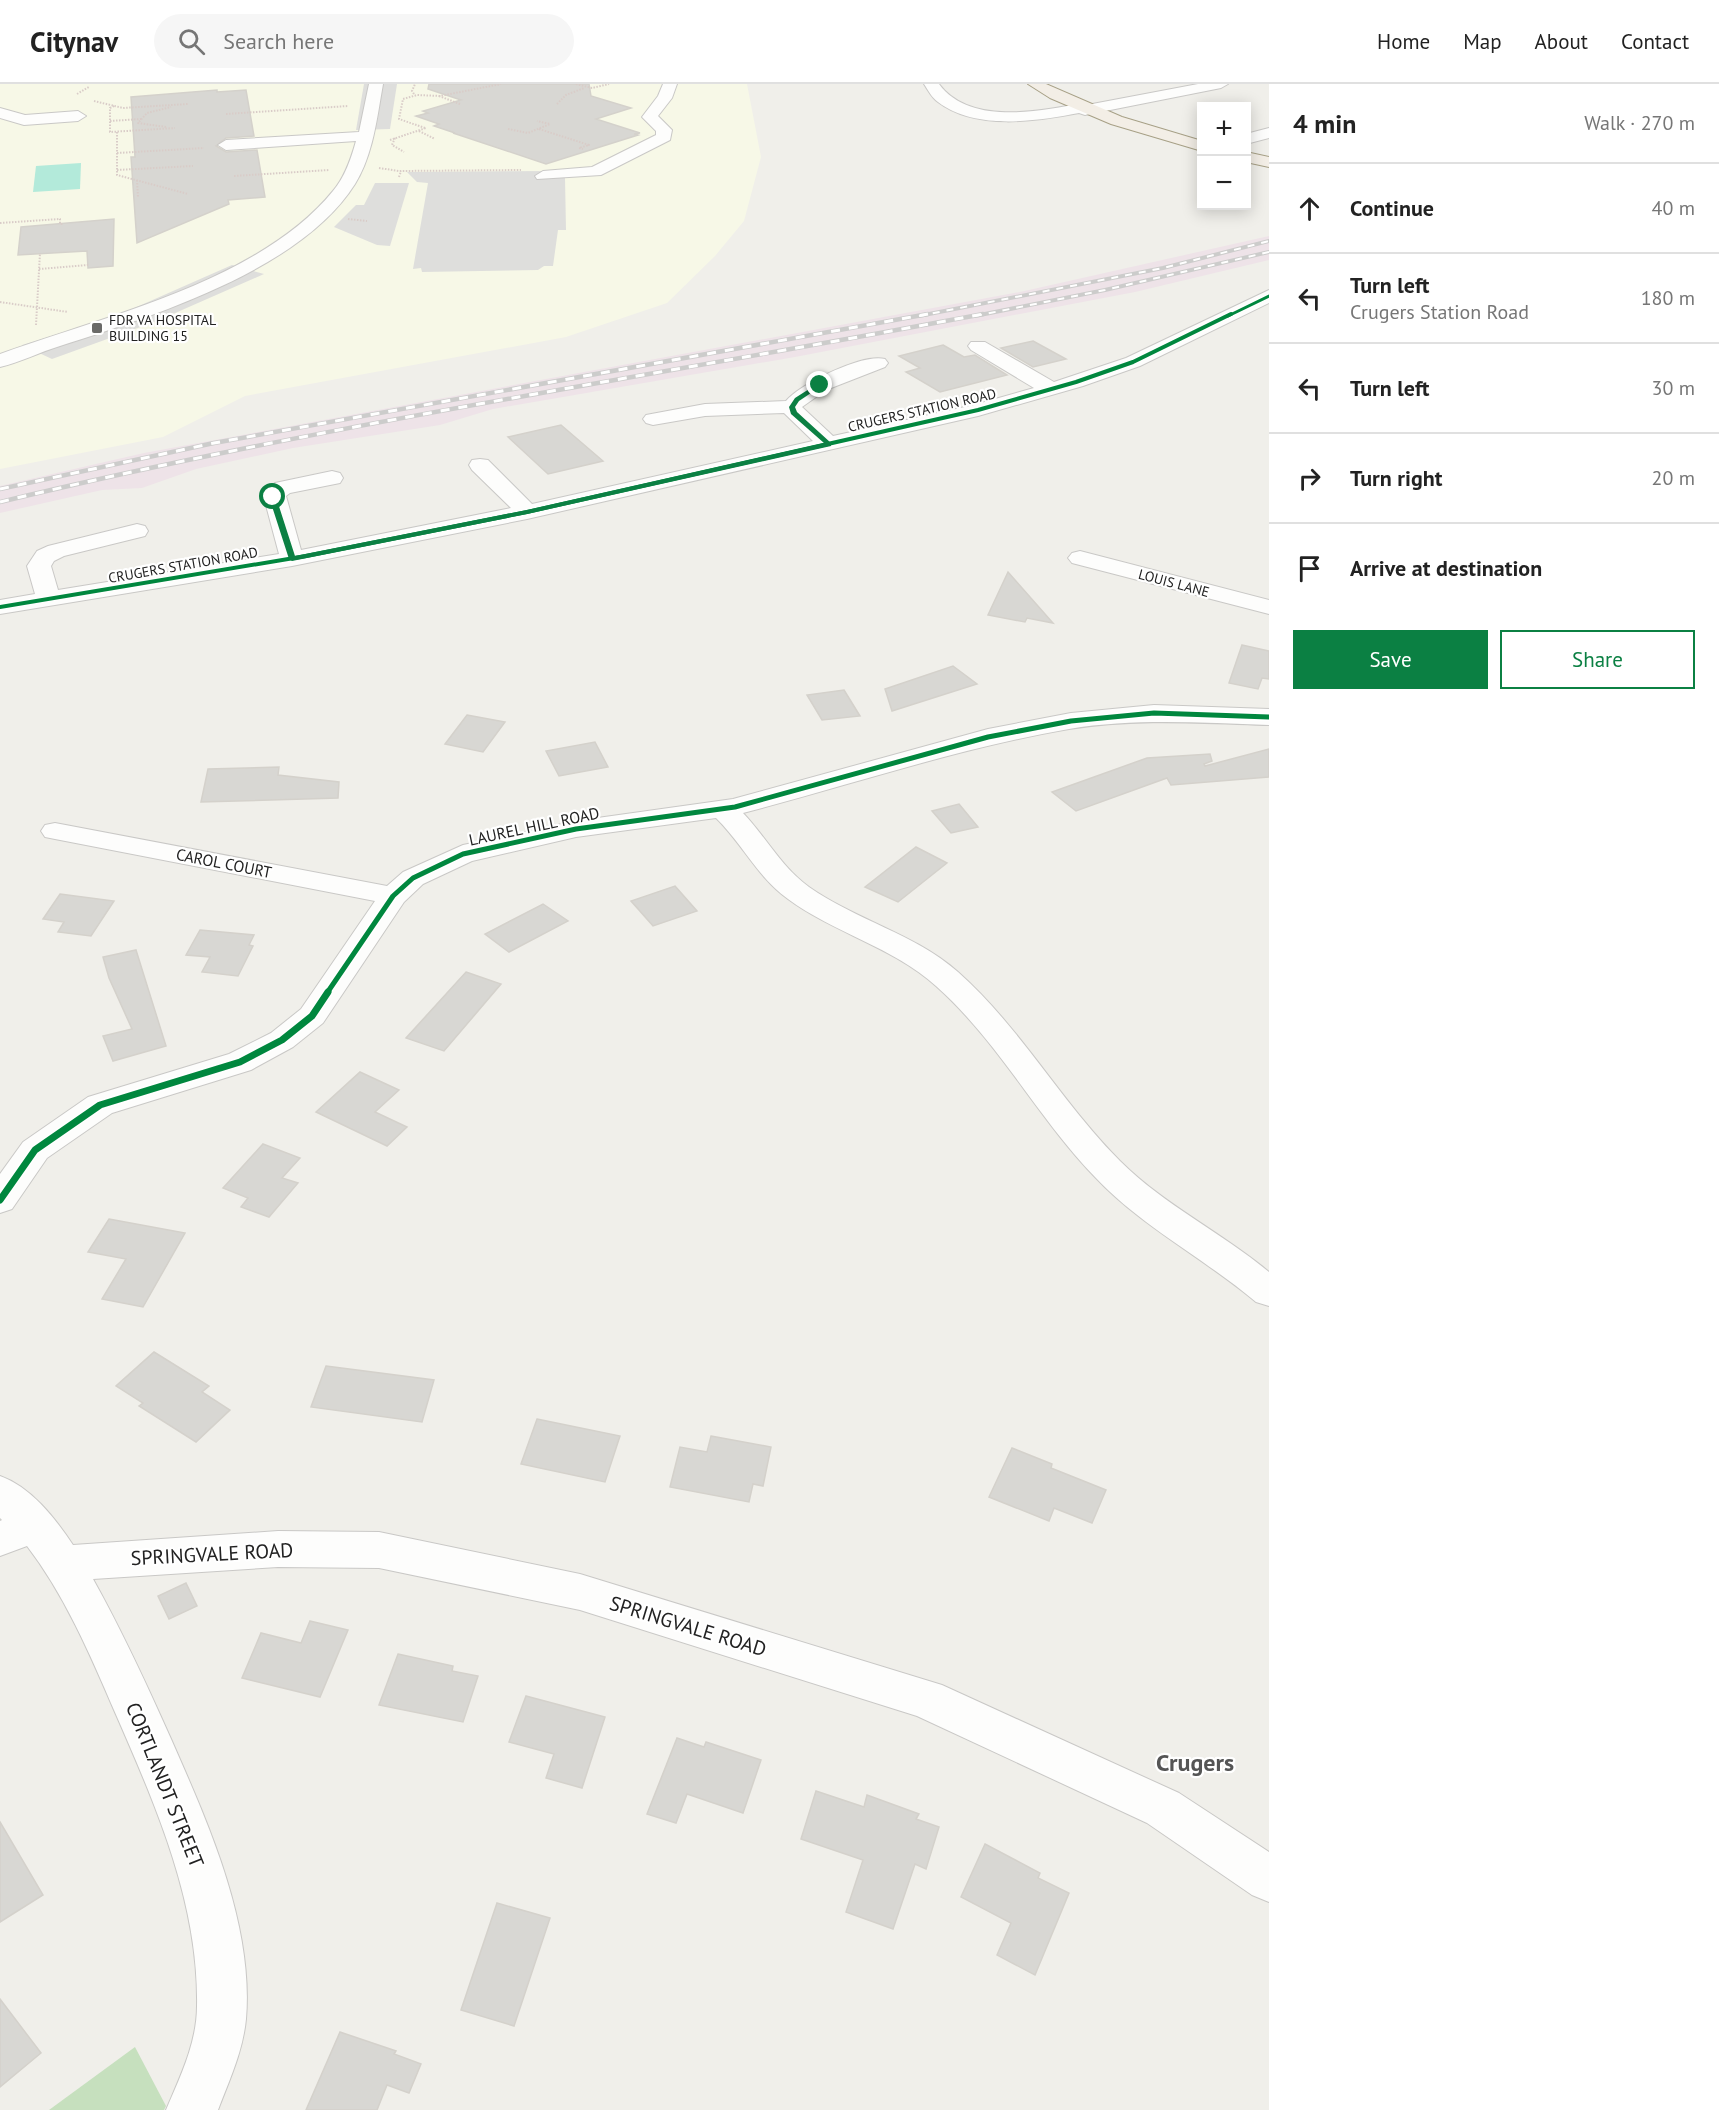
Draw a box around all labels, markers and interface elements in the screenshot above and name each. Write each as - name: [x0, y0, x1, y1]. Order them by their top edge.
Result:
- search box: [154, 14, 574, 68]
- text: Citynav: [30, 23, 118, 60]
- icon: search: [175, 25, 208, 58]
- text: Search here: [223, 27, 334, 55]
- text: Home: [1377, 28, 1430, 55]
- text: Map: [1463, 28, 1502, 55]
- text: About: [1535, 28, 1588, 55]
- text: Contact: [1621, 28, 1689, 55]
- map controls: [1197, 102, 1251, 210]
- button: +: [1197, 102, 1251, 156]
- text: 4 min: [1293, 107, 1356, 140]
- text: Walk · 270 m: [1584, 110, 1695, 136]
- button: −: [1197, 156, 1251, 210]
- icon: ahead: [1293, 192, 1326, 225]
- text: Continue: [1350, 194, 1434, 222]
- text: 40 m: [1652, 195, 1695, 221]
- text: Turn left: [1350, 271, 1430, 299]
- icon: left: [1293, 282, 1326, 315]
- text: 180 m: [1641, 285, 1695, 311]
- text: Crugers Station Road: [1350, 299, 1529, 325]
- place label: FDR VA HOSPITAL BUILDING 15: [109, 311, 216, 345]
- marker: FDR VA HOSPITAL BUILDING 15: [90, 321, 104, 335]
- route end: [806, 371, 832, 397]
- icon: left: [1293, 372, 1326, 405]
- text: Turn left: [1350, 374, 1430, 402]
- text: 30 m: [1652, 375, 1695, 401]
- street label: CRUGERS STATION ROAD: [846, 384, 998, 436]
- icon: right: [1293, 462, 1326, 495]
- text: Turn right: [1350, 464, 1442, 492]
- text: 20 m: [1652, 465, 1695, 491]
- route start: [259, 483, 285, 509]
- street label: CRUGERS STATION ROAD: [107, 543, 259, 587]
- icon: arrive: [1293, 552, 1326, 585]
- text: Arrive at destination: [1350, 554, 1542, 582]
- street label: LOUIS LANE: [1137, 565, 1211, 601]
- button: Save: [1293, 630, 1488, 689]
- button: Share: [1500, 630, 1695, 689]
- street label: LAUREL HILL ROAD: [467, 802, 601, 850]
- street label: CAROL COURT: [174, 844, 274, 882]
- street label: SPRINGVALE ROAD: [130, 1537, 294, 1571]
- street label: SPRINGVALE ROAD: [606, 1590, 770, 1662]
- street label: CORTLANDT STREET: [120, 1699, 210, 1871]
- district label: Crugers: [1156, 1747, 1234, 1778]

